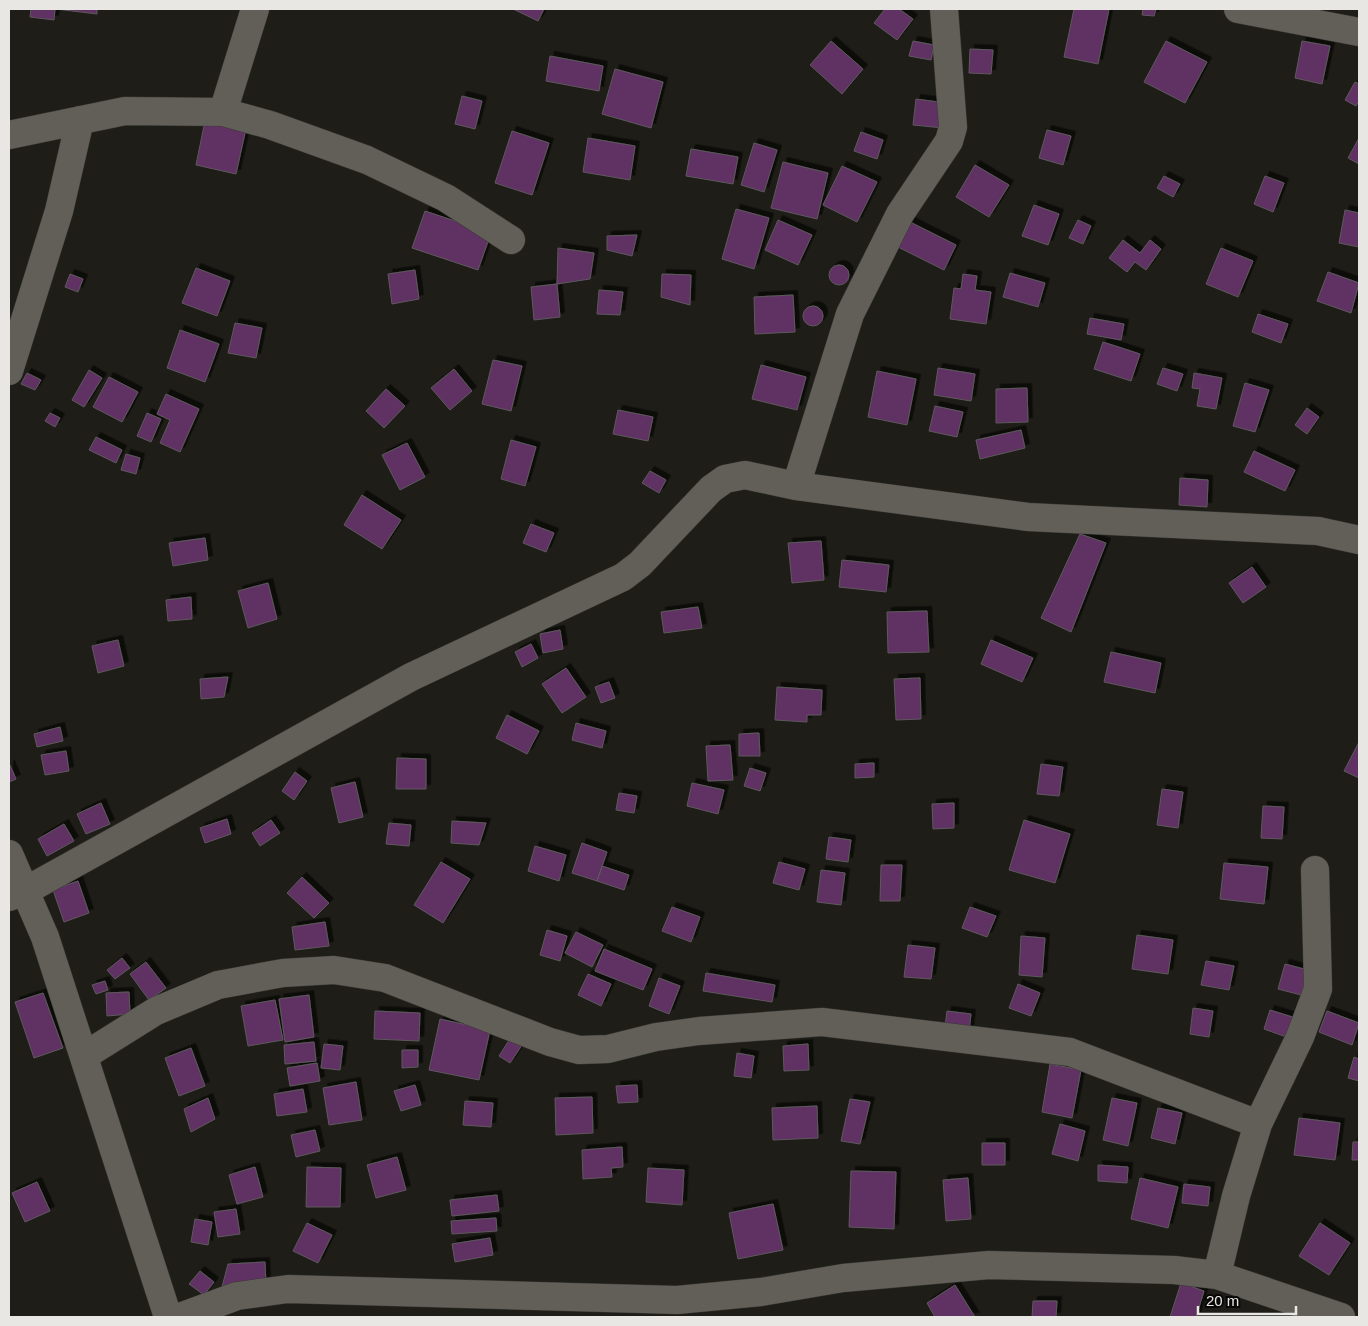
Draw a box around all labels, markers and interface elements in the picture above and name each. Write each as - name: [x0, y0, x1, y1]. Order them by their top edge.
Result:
- scale bar: [1198, 1284, 1296, 1316]
- text: 20 m: [1206, 1292, 1239, 1309]

